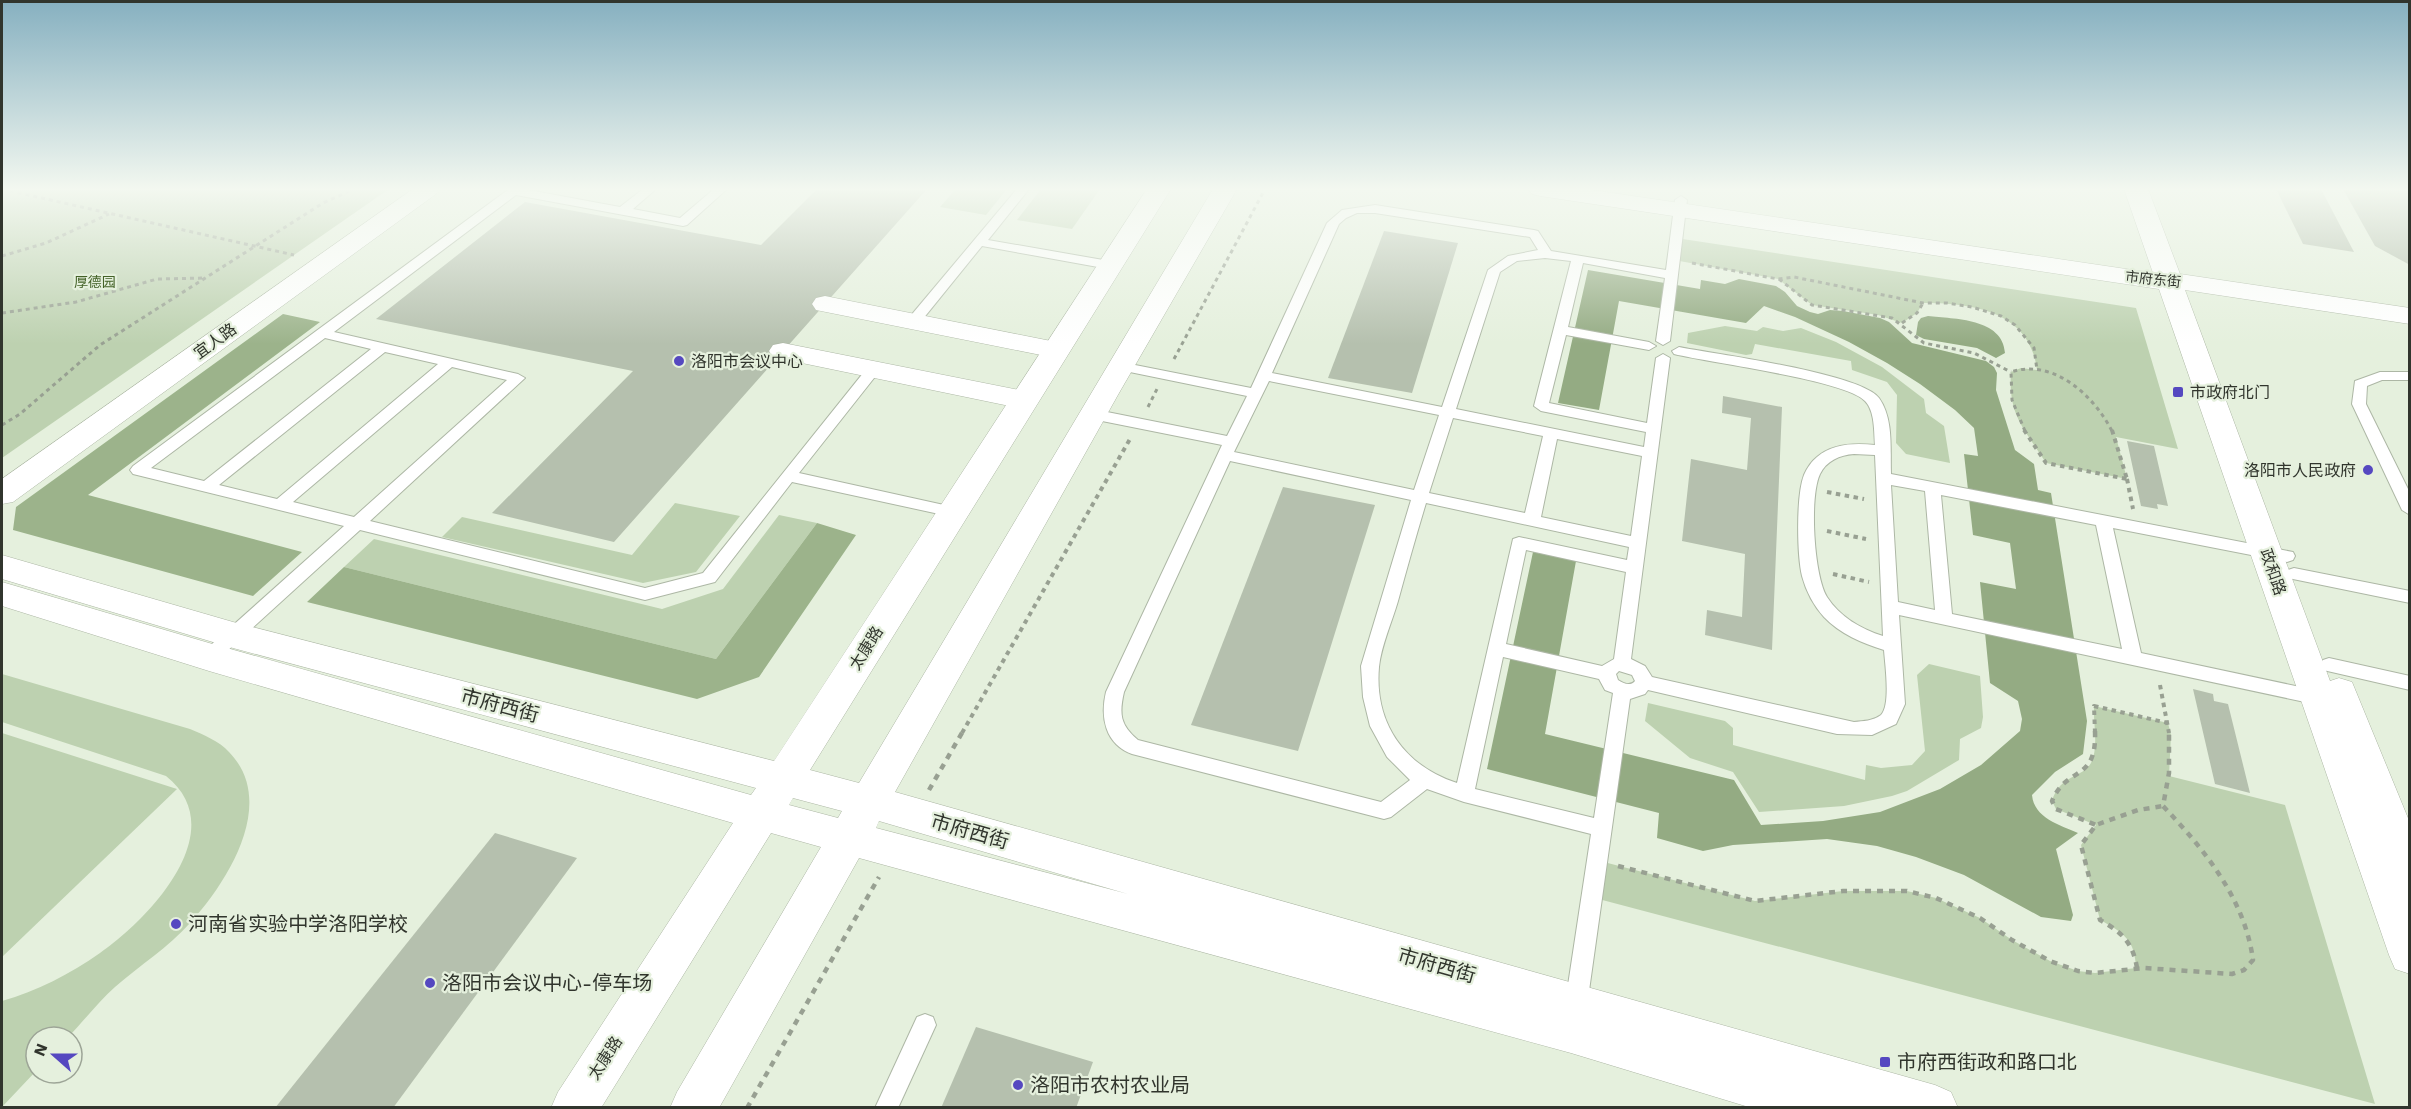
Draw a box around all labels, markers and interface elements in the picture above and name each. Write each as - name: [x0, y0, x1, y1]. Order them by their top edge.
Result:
- street label: 市府东街: [2124, 268, 2182, 290]
- park label: 厚德园: [74, 274, 116, 290]
- street label: 宜人路: [190, 319, 240, 363]
- place label: 洛阳市会议中心: [691, 352, 803, 371]
- marker: 洛阳市会议中心: [672, 354, 686, 368]
- place label: 市政府北门: [2190, 383, 2270, 402]
- marker: 市政府北门: [2171, 385, 2185, 399]
- place label: 洛阳市人民政府: [2244, 461, 2356, 480]
- marker: 洛阳市人民政府: [2361, 463, 2375, 477]
- street label: 政和路: [2256, 546, 2290, 598]
- street label: 太康路: [845, 623, 887, 673]
- street label: 市府西街: [458, 683, 542, 727]
- street label: 市府西街: [928, 808, 1012, 854]
- place label: 河南省实验中学洛阳学校: [188, 912, 408, 936]
- marker: 河南省实验中学洛阳学校: [169, 917, 183, 931]
- street label: 市府西街: [1395, 942, 1479, 988]
- place label: 洛阳市会议中心-停车场: [442, 971, 652, 995]
- marker: 洛阳市会议中心-停车场: [423, 976, 437, 990]
- north arrow: [24, 1025, 84, 1085]
- street label: 太康路: [584, 1033, 626, 1083]
- text: N: [29, 1041, 51, 1059]
- place label: 市府西街政和路口北: [1897, 1050, 2077, 1074]
- marker: 市府西街政和路口北: [1878, 1055, 1892, 1069]
- place label: 洛阳市农村农业局: [1030, 1073, 1190, 1097]
- marker: 洛阳市农村农业局: [1011, 1078, 1025, 1092]

